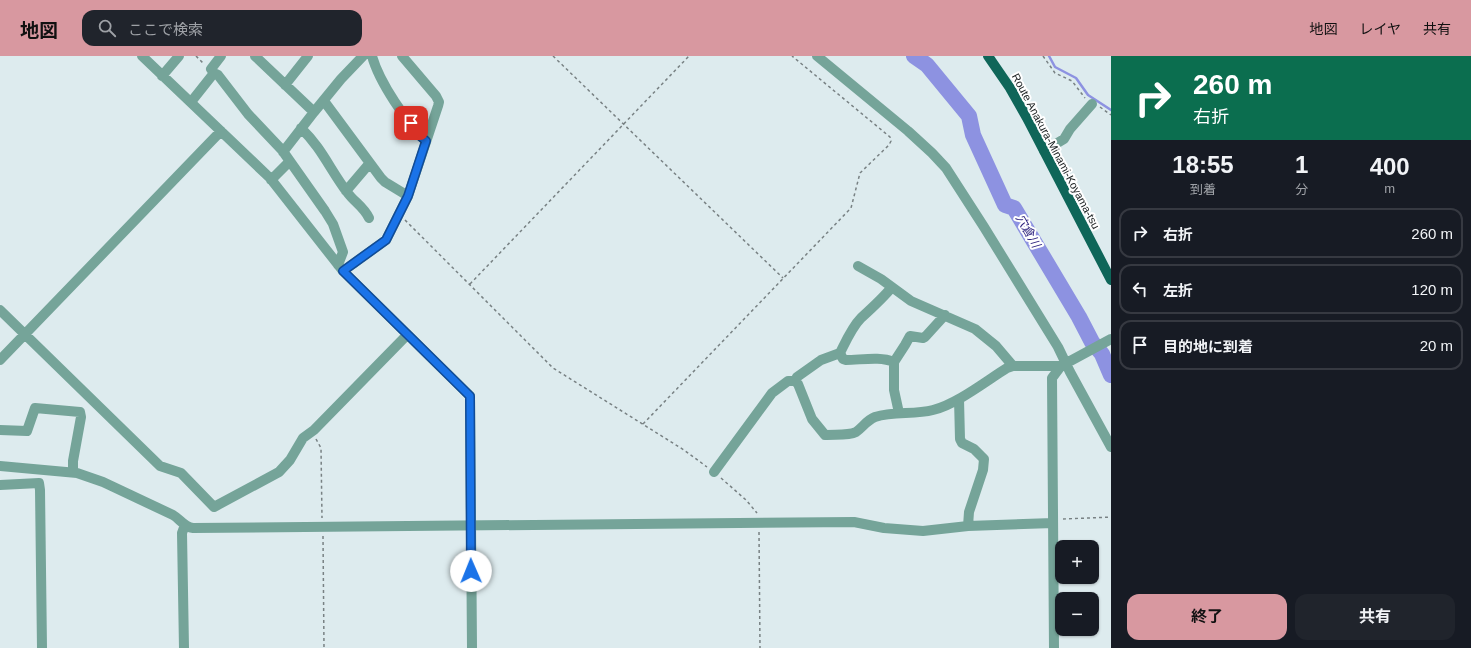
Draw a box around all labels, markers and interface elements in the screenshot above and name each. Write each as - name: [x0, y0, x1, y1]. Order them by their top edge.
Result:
- search box: [82, 10, 362, 46]
- icon: search: [96, 17, 118, 39]
- text: 地図: [20, 20, 58, 41]
- text: ここで検索: [128, 21, 203, 38]
- text: 地図: [1309, 21, 1337, 37]
- text: レイヤ: [1359, 21, 1401, 37]
- text: 共有: [1423, 21, 1451, 37]
- text: 260 m: [1193, 69, 1272, 100]
- street label: Route Anakura-Minami-Koyama-tsu: [1010, 71, 1102, 231]
- icon: right: [1127, 72, 1179, 124]
- pin: [394, 106, 428, 140]
- text: 右折: [1193, 107, 1229, 127]
- icon: arrive: [400, 112, 422, 134]
- text: 18:55: [1172, 151, 1234, 178]
- text: 1: [1295, 151, 1308, 178]
- text: 400: [1370, 153, 1410, 180]
- text: m: [1384, 181, 1395, 196]
- text: 到着: [1190, 182, 1216, 197]
- text: 分: [1295, 182, 1308, 197]
- water label: 穴倉川: [1013, 212, 1044, 252]
- icon: right: [1129, 222, 1151, 244]
- text: 260 m: [1411, 225, 1453, 242]
- text: 右折: [1163, 226, 1193, 243]
- icon: left: [1129, 278, 1151, 300]
- text: 120 m: [1411, 281, 1453, 298]
- text: 左折: [1163, 282, 1193, 299]
- icon: arrive: [1129, 334, 1151, 356]
- text: 20 m: [1420, 337, 1453, 354]
- text: 目的地に到着: [1163, 338, 1253, 355]
- map controls: [1055, 540, 1099, 636]
- button: +: [1055, 540, 1099, 584]
- position arrow: [450, 550, 492, 592]
- button: −: [1055, 592, 1099, 636]
- button: 終了: [1127, 594, 1287, 640]
- button: 共有: [1295, 594, 1455, 640]

